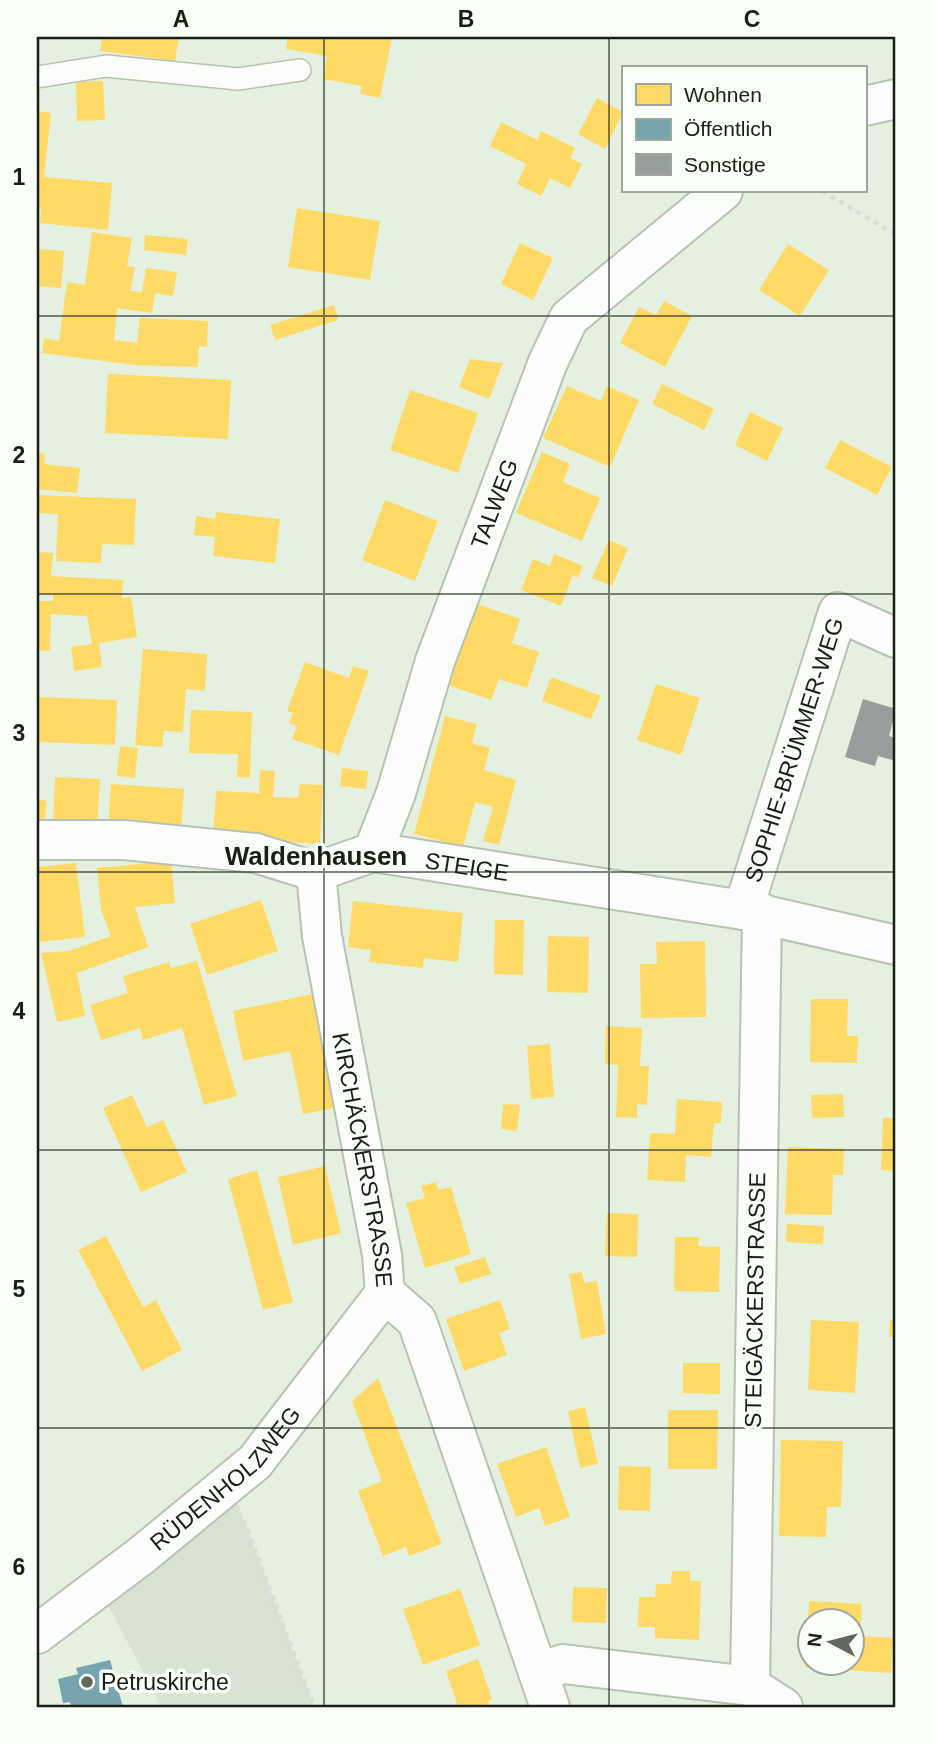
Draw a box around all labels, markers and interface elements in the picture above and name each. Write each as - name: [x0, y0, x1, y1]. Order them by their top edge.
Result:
- text: A: [173, 6, 189, 32]
- text: B: [458, 6, 474, 32]
- text: C: [744, 6, 760, 32]
- legend: [622, 66, 866, 192]
- text: Wohnen: [684, 83, 762, 106]
- text: Öffentlich: [684, 117, 772, 140]
- text: Sonstige: [684, 153, 766, 176]
- text: 1: [13, 164, 26, 190]
- text: 2: [13, 442, 25, 468]
- street label: TALWEG: [466, 455, 523, 552]
- street label: SOPHIE-BRÜMMER-WEG: [740, 614, 848, 885]
- text: 3: [13, 720, 25, 746]
- district label: Waldenhausen: [225, 841, 407, 871]
- street label: STEIGE: [423, 847, 511, 886]
- text: 4: [13, 998, 26, 1024]
- street label: KIRCHÄCKERSTRASSE: [327, 1030, 397, 1288]
- street label: STEIGÄCKERSTRASSE: [740, 1172, 770, 1428]
- text: 5: [13, 1276, 26, 1302]
- street label: RÜDENHOLZWEG: [145, 1401, 306, 1556]
- text: 6: [13, 1554, 25, 1580]
- north arrow: [796, 1608, 866, 1678]
- text: N: [803, 1632, 826, 1648]
- place label: Petruskirche: [101, 1669, 229, 1695]
- marker: Petruskirche: [79, 1674, 95, 1690]

